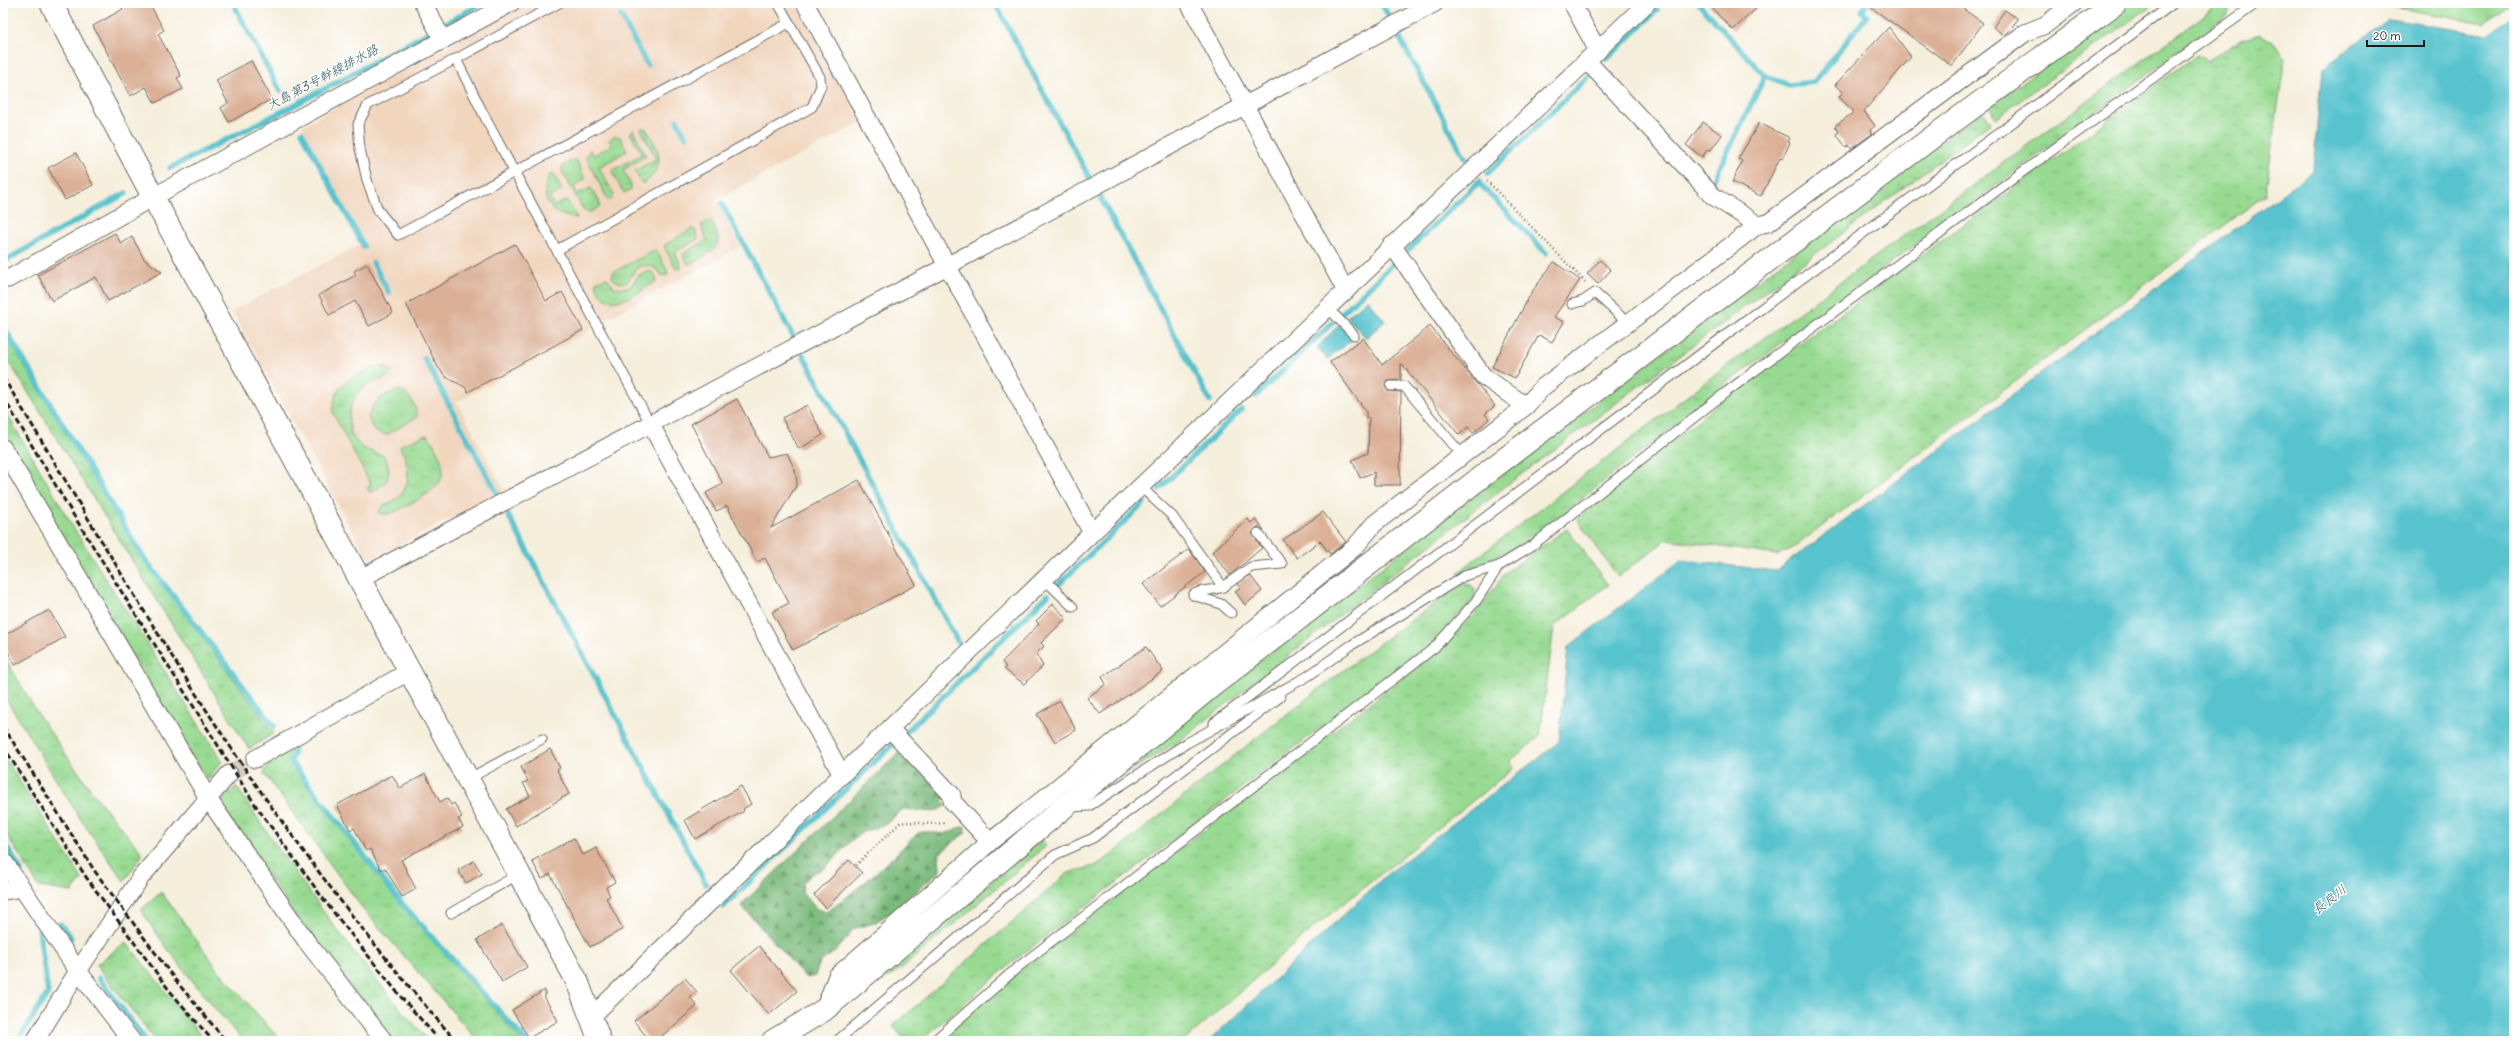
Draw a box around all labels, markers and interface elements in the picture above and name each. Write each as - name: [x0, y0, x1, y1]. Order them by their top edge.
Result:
- scale bar: [2367, 22, 2424, 48]
- text: 20 m: [2373, 28, 2401, 43]
- water label: 大島第3号幹線排水路: [263, 40, 382, 114]
- water label: 長良川: [2309, 881, 2350, 918]

